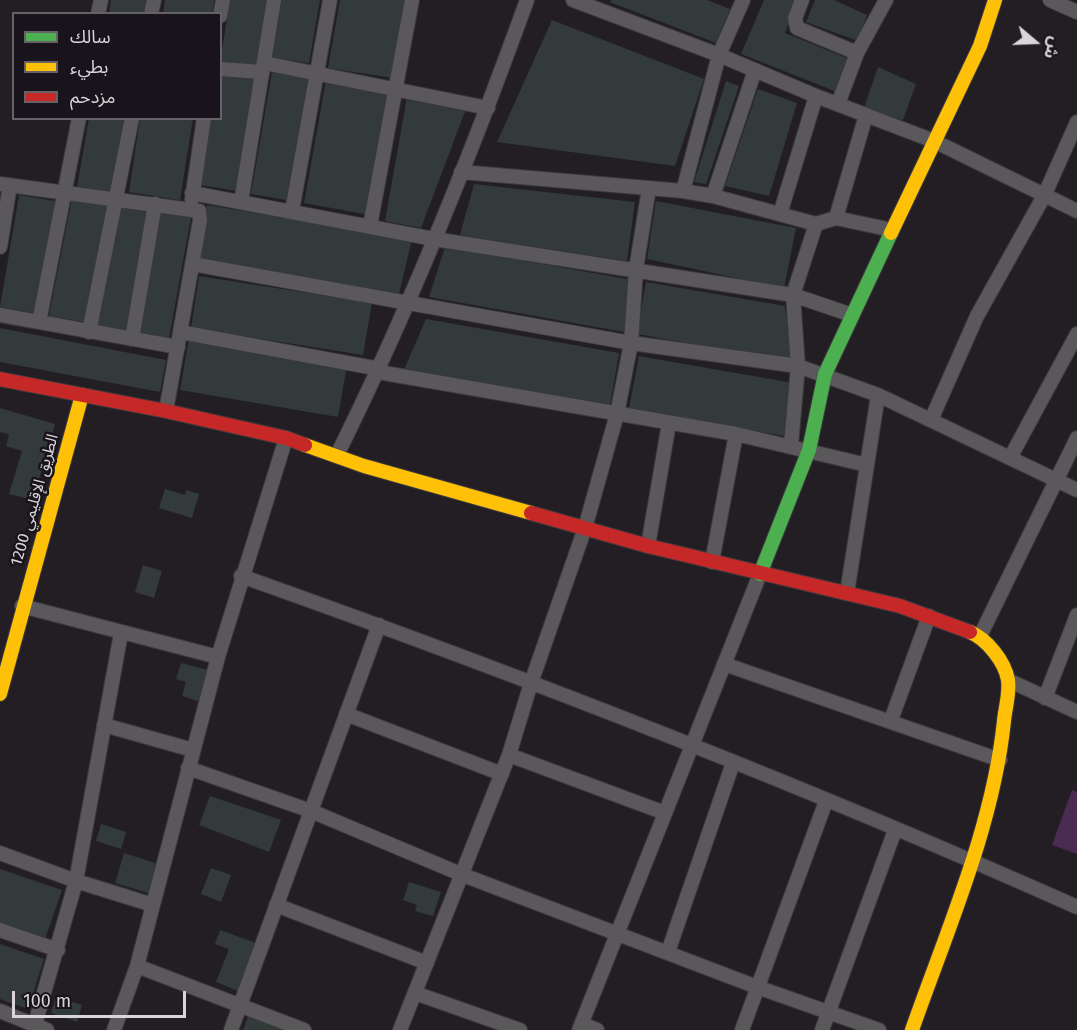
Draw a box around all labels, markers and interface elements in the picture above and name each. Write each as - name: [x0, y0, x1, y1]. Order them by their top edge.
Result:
- legend: [12, 12, 222, 120]
- north arrow: [1005, 12, 1065, 72]
- text: سالك: [70, 26, 111, 48]
- text: ش: [1040, 35, 1065, 61]
- text: بطيء: [70, 56, 108, 78]
- text: مزدحم: [70, 86, 115, 108]
- street label: الطريق الإقليمي 1200: [7, 432, 63, 568]
- scale bar: [15, 979, 189, 1017]
- text: 100 m: [23, 990, 71, 1012]

